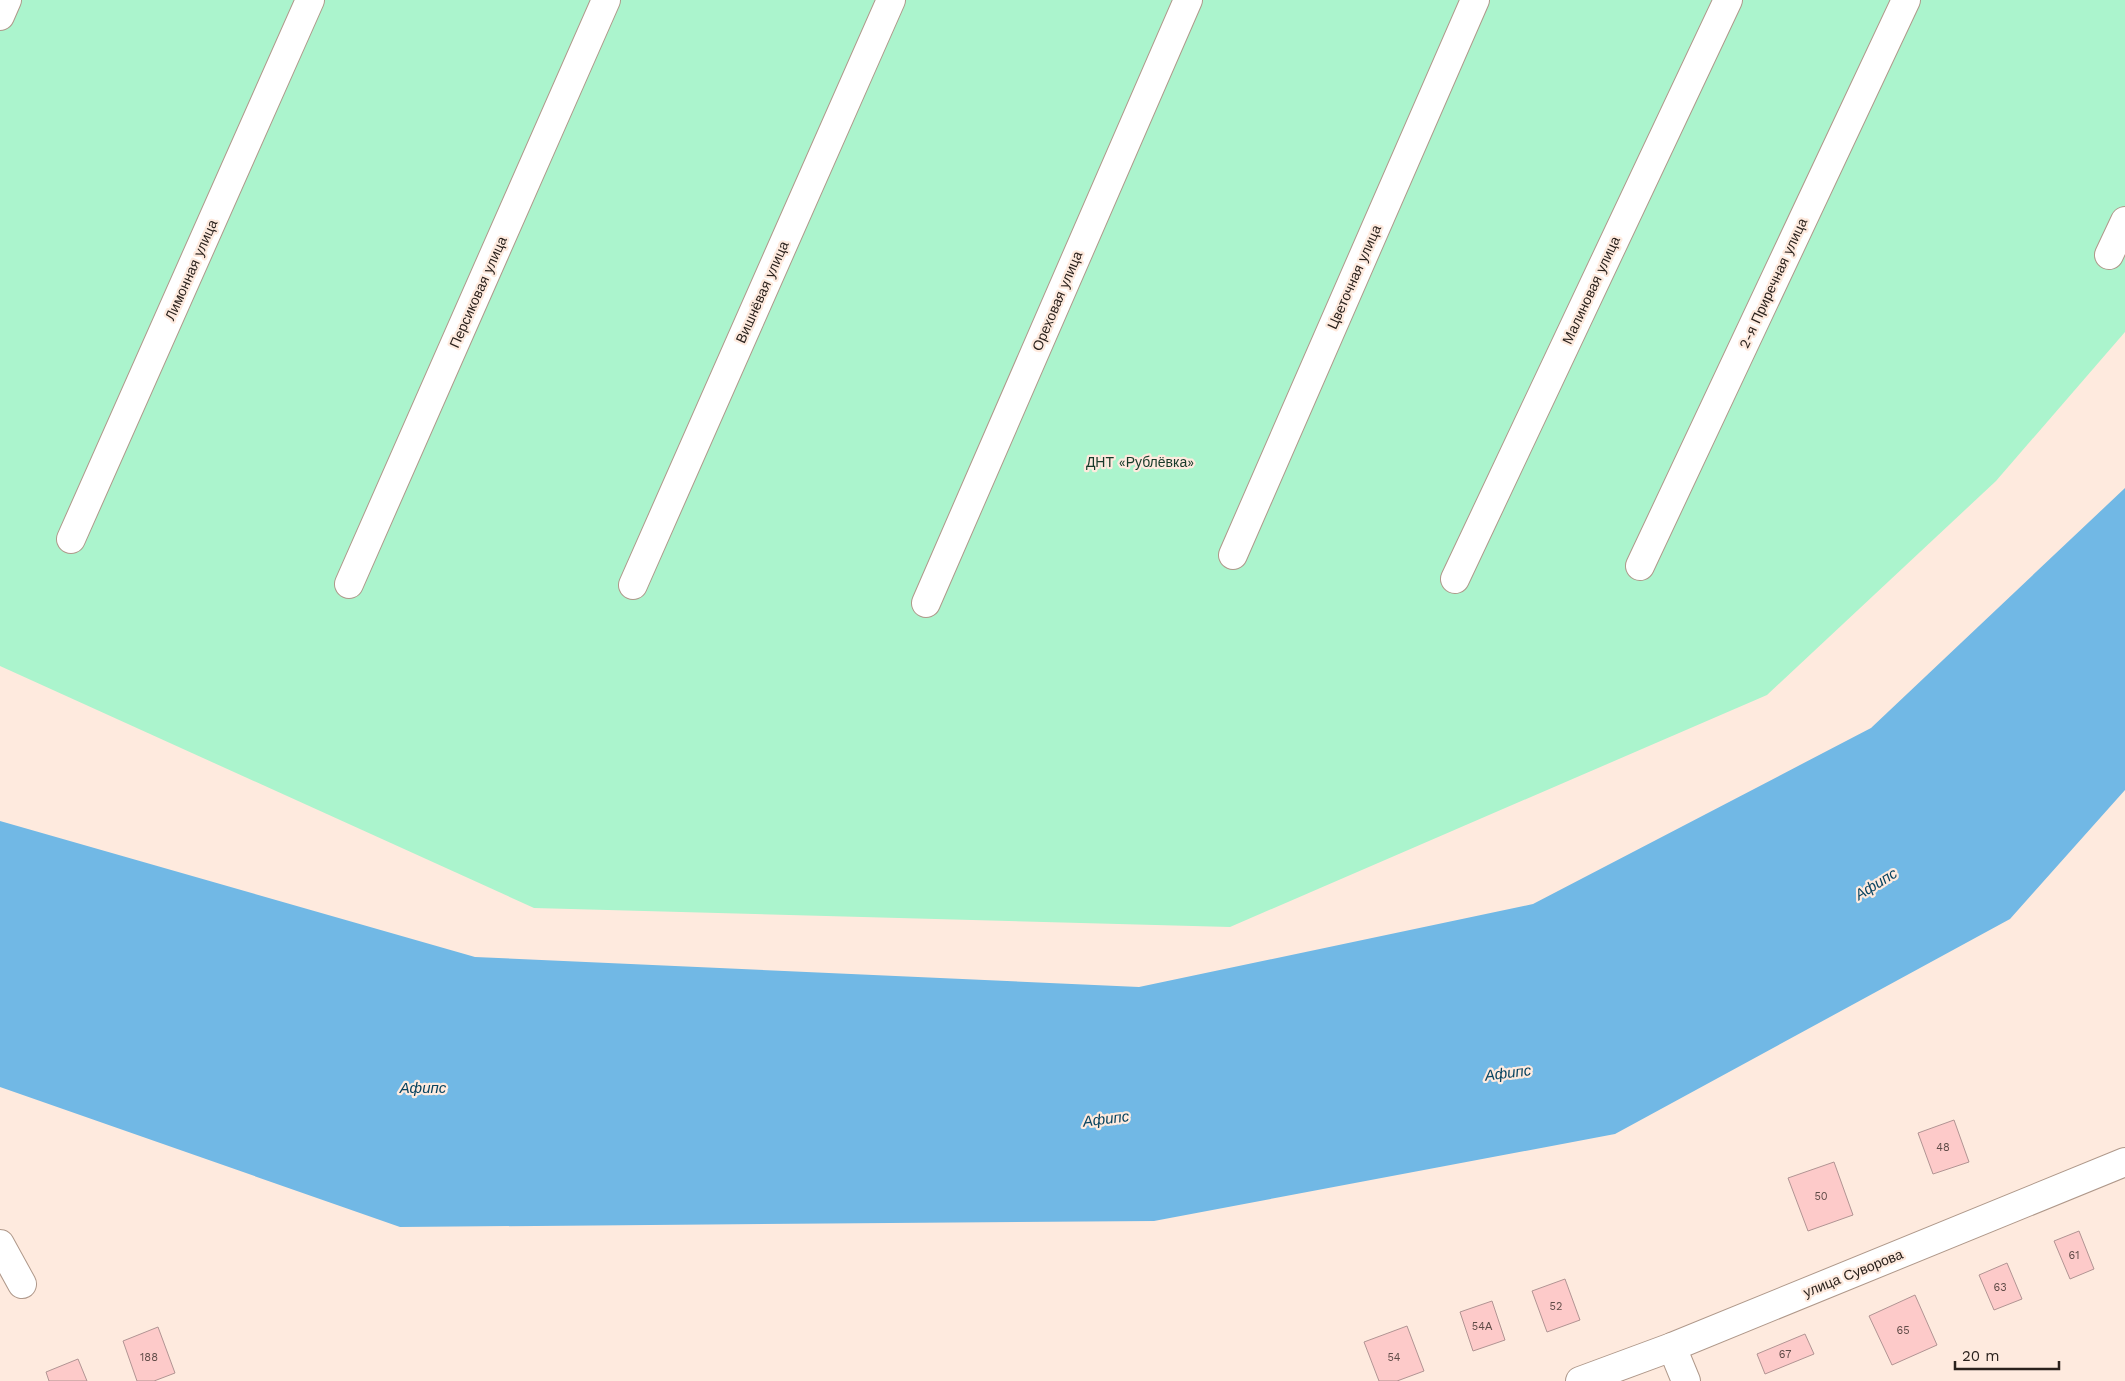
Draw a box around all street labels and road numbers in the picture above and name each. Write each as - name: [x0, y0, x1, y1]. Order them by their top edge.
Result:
- street label: 2-я Приречная улица: [1736, 215, 1810, 351]
- street label: Лимонная улица: [162, 217, 220, 323]
- street label: Цветочная улица: [1324, 222, 1384, 332]
- street label: Малиновая улица: [1559, 233, 1623, 346]
- street label: Персиковая улица: [446, 234, 510, 350]
- street label: Вишнёвая улица: [732, 238, 792, 345]
- street label: Ореховая улица: [1029, 249, 1085, 353]
- street label: улица Суворова: [1801, 1246, 1905, 1300]

